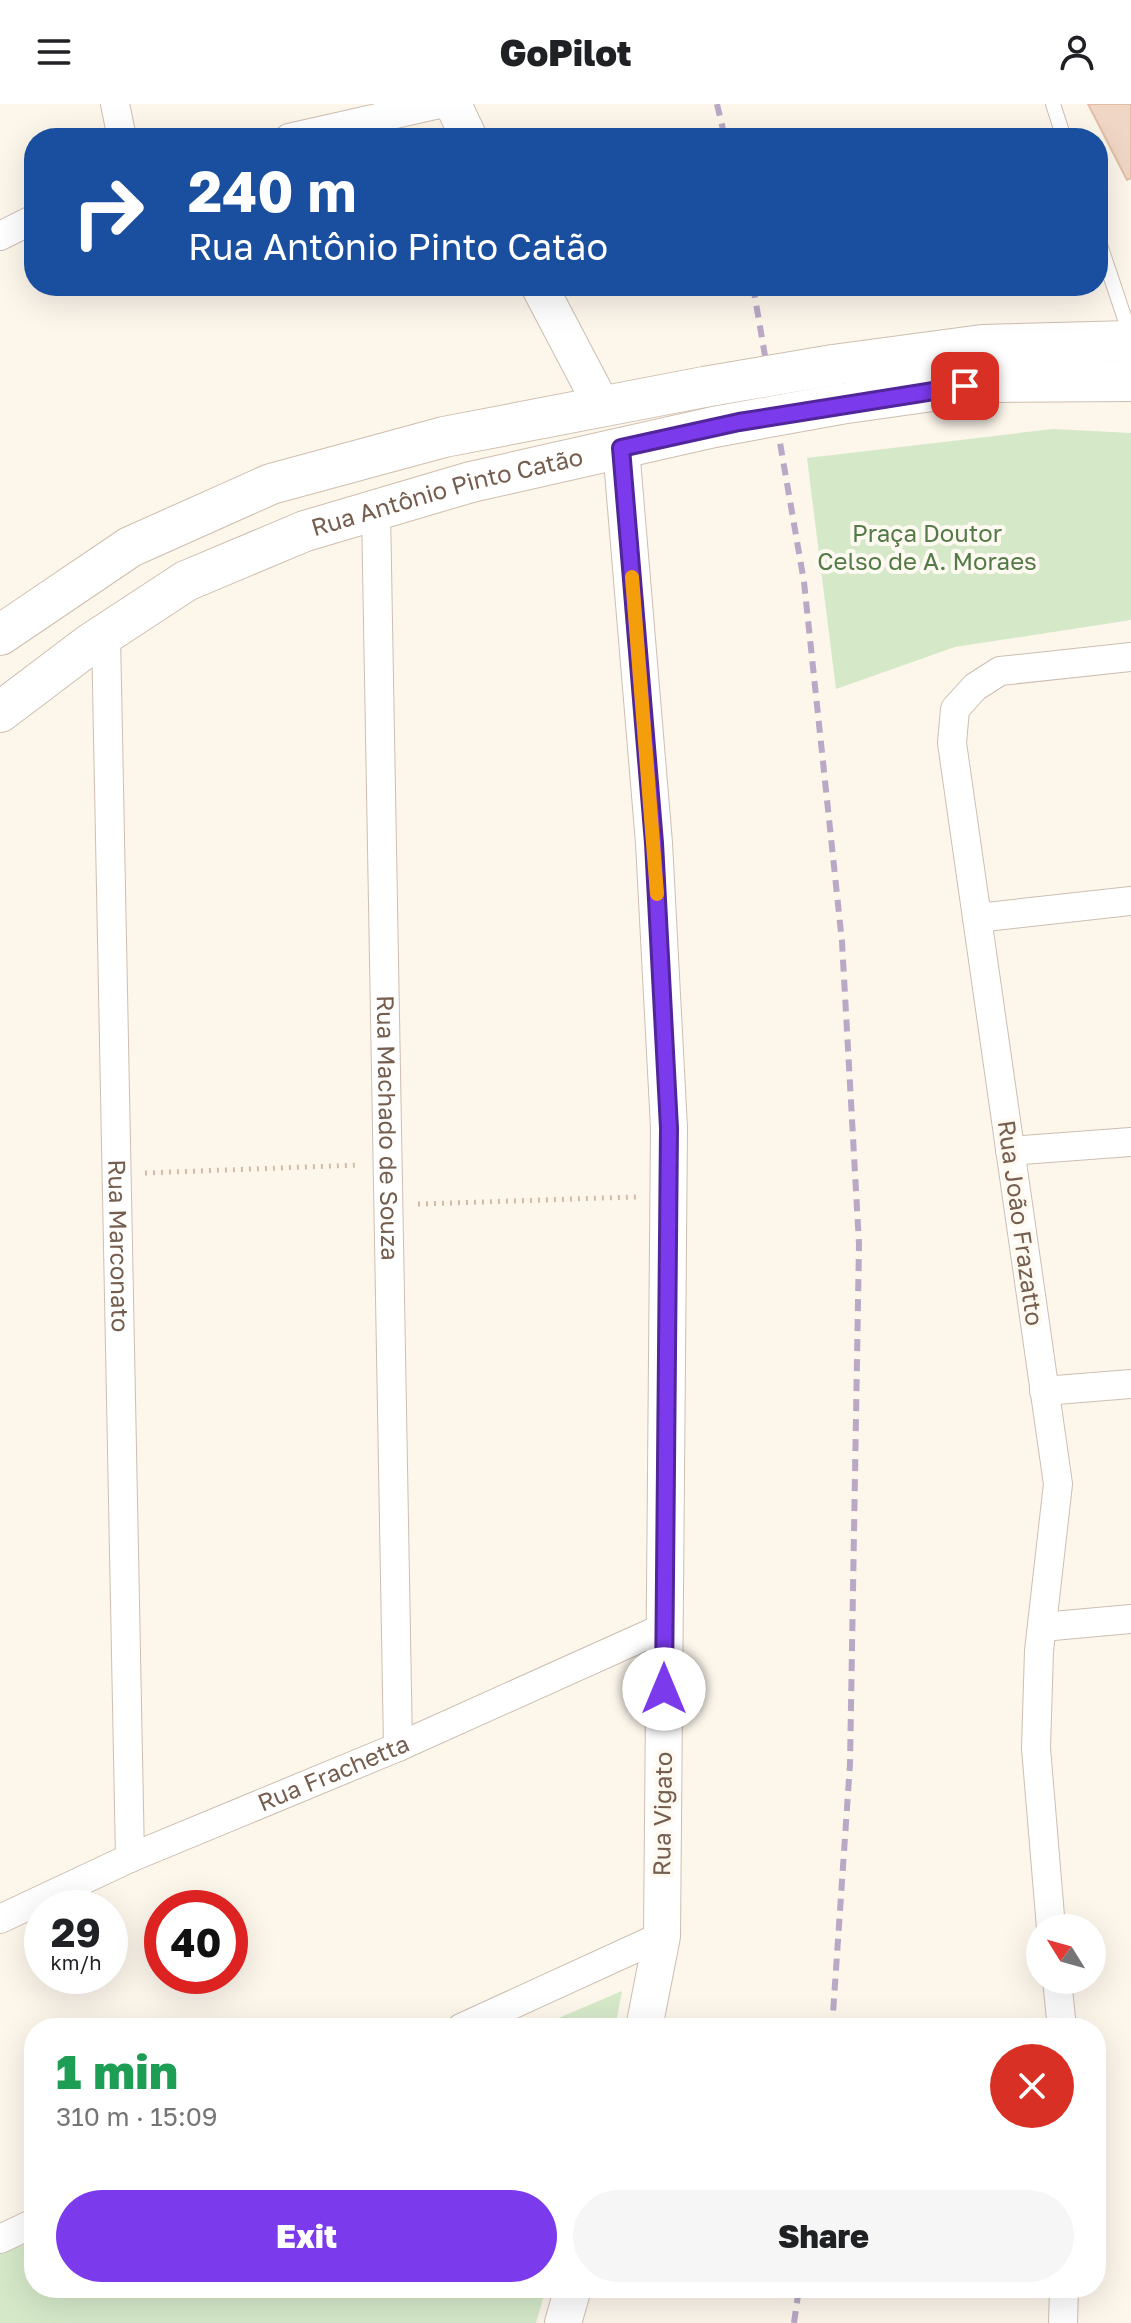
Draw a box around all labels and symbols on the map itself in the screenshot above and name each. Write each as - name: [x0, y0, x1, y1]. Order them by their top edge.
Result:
- pin: [931, 352, 999, 420]
- street label: Rua Antônio Pinto Catão: [307, 441, 585, 541]
- park label: Praça Doutor Celso de A. Moraes: [817, 518, 1037, 575]
- street label: Rua Machado de Souza: [372, 995, 405, 1261]
- street label: Rua João Frazatto: [993, 1118, 1050, 1328]
- street label: Rua Marconato: [103, 1159, 136, 1333]
- position arrow: [622, 1647, 706, 1731]
- street label: Rua Frachetta: [253, 1728, 413, 1817]
- street label: Rua Vigato: [646, 1751, 677, 1876]
- speed limit sign: 40: [144, 1890, 248, 1994]
- north arrow: [1026, 1914, 1106, 1994]

